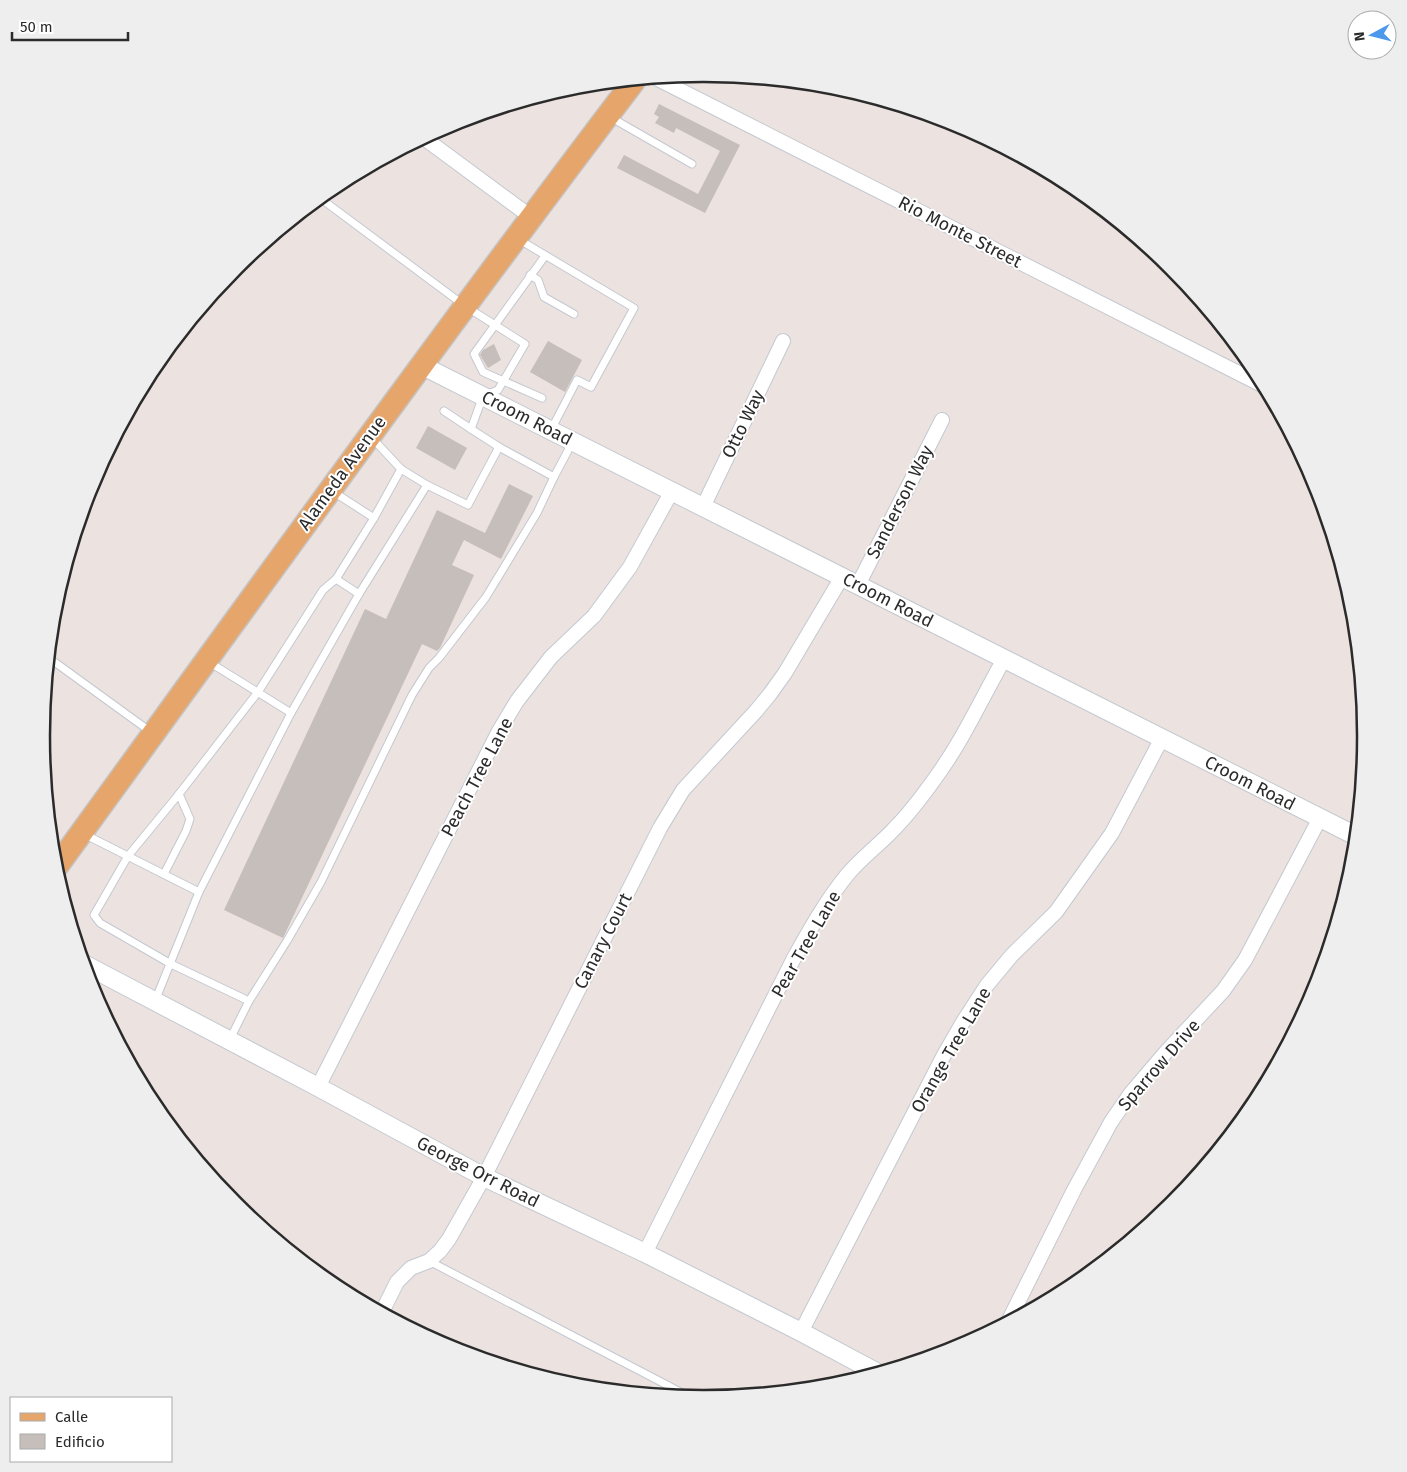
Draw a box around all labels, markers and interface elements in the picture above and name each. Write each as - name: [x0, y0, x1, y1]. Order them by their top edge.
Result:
- scale bar: [12, 10, 129, 42]
- north arrow: [1347, 10, 1397, 60]
- text: 50 m: [20, 18, 53, 36]
- text: N: [1351, 31, 1369, 42]
- street label: Rio Monte Street: [894, 191, 1026, 273]
- street label: Croom Road: [478, 386, 576, 450]
- street label: Otto Way: [717, 386, 769, 462]
- street label: Alameda Avenue: [293, 412, 391, 534]
- street label: Sanderson Way: [862, 441, 938, 562]
- street label: Croom Road: [839, 568, 937, 632]
- street label: Peach Tree Lane: [436, 714, 518, 840]
- street label: Croom Road: [1201, 751, 1299, 815]
- street label: Pear Tree Lane: [767, 887, 845, 1001]
- street label: Canary Court: [569, 889, 637, 993]
- street label: Orange Tree Lane: [906, 983, 996, 1117]
- street label: Sparrow Drive: [1113, 1015, 1205, 1115]
- street label: George Orr Road: [413, 1132, 543, 1212]
- legend: [10, 1397, 172, 1462]
- text: Calle: [55, 1408, 88, 1426]
- text: Edificio: [55, 1433, 105, 1451]

